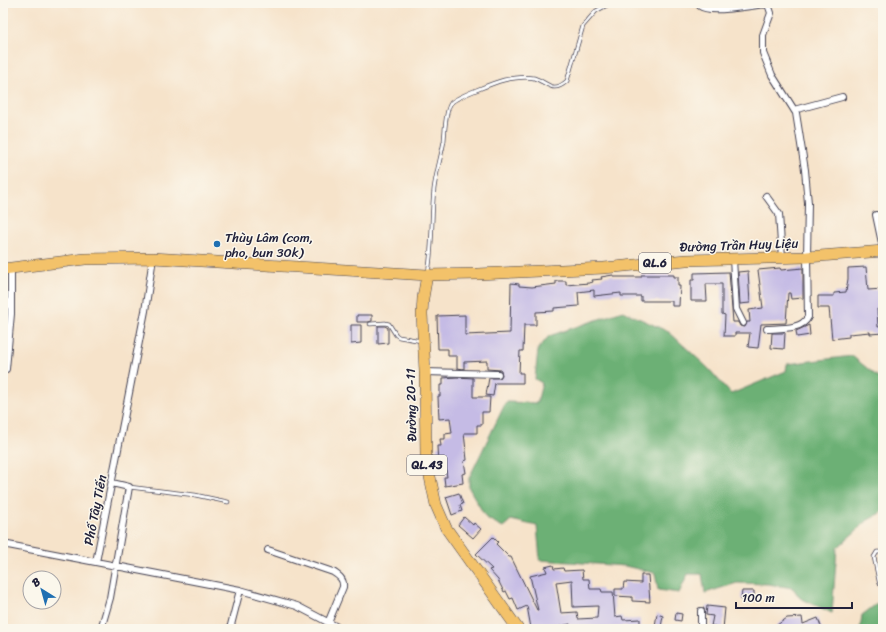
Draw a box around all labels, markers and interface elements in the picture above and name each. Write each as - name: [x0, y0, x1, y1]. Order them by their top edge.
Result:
- place label: Thùy Lâm (com, pho, bun 30k): [224, 226, 313, 264]
- street label: Đường Trần Huy Liệu: [679, 231, 799, 259]
- marker: Thùy Lâm (com, pho, bun 30k): [212, 239, 222, 249]
- road number: QL.6: [639, 253, 671, 273]
- street label: Đường 20-11: [399, 368, 423, 442]
- road number: QL.43: [407, 455, 447, 475]
- street label: Phố Tây Tiến: [77, 473, 113, 547]
- north arrow: [22, 570, 62, 610]
- text: B: [28, 573, 45, 592]
- scale bar: [736, 584, 852, 610]
- text: 100 m: [742, 587, 775, 609]

